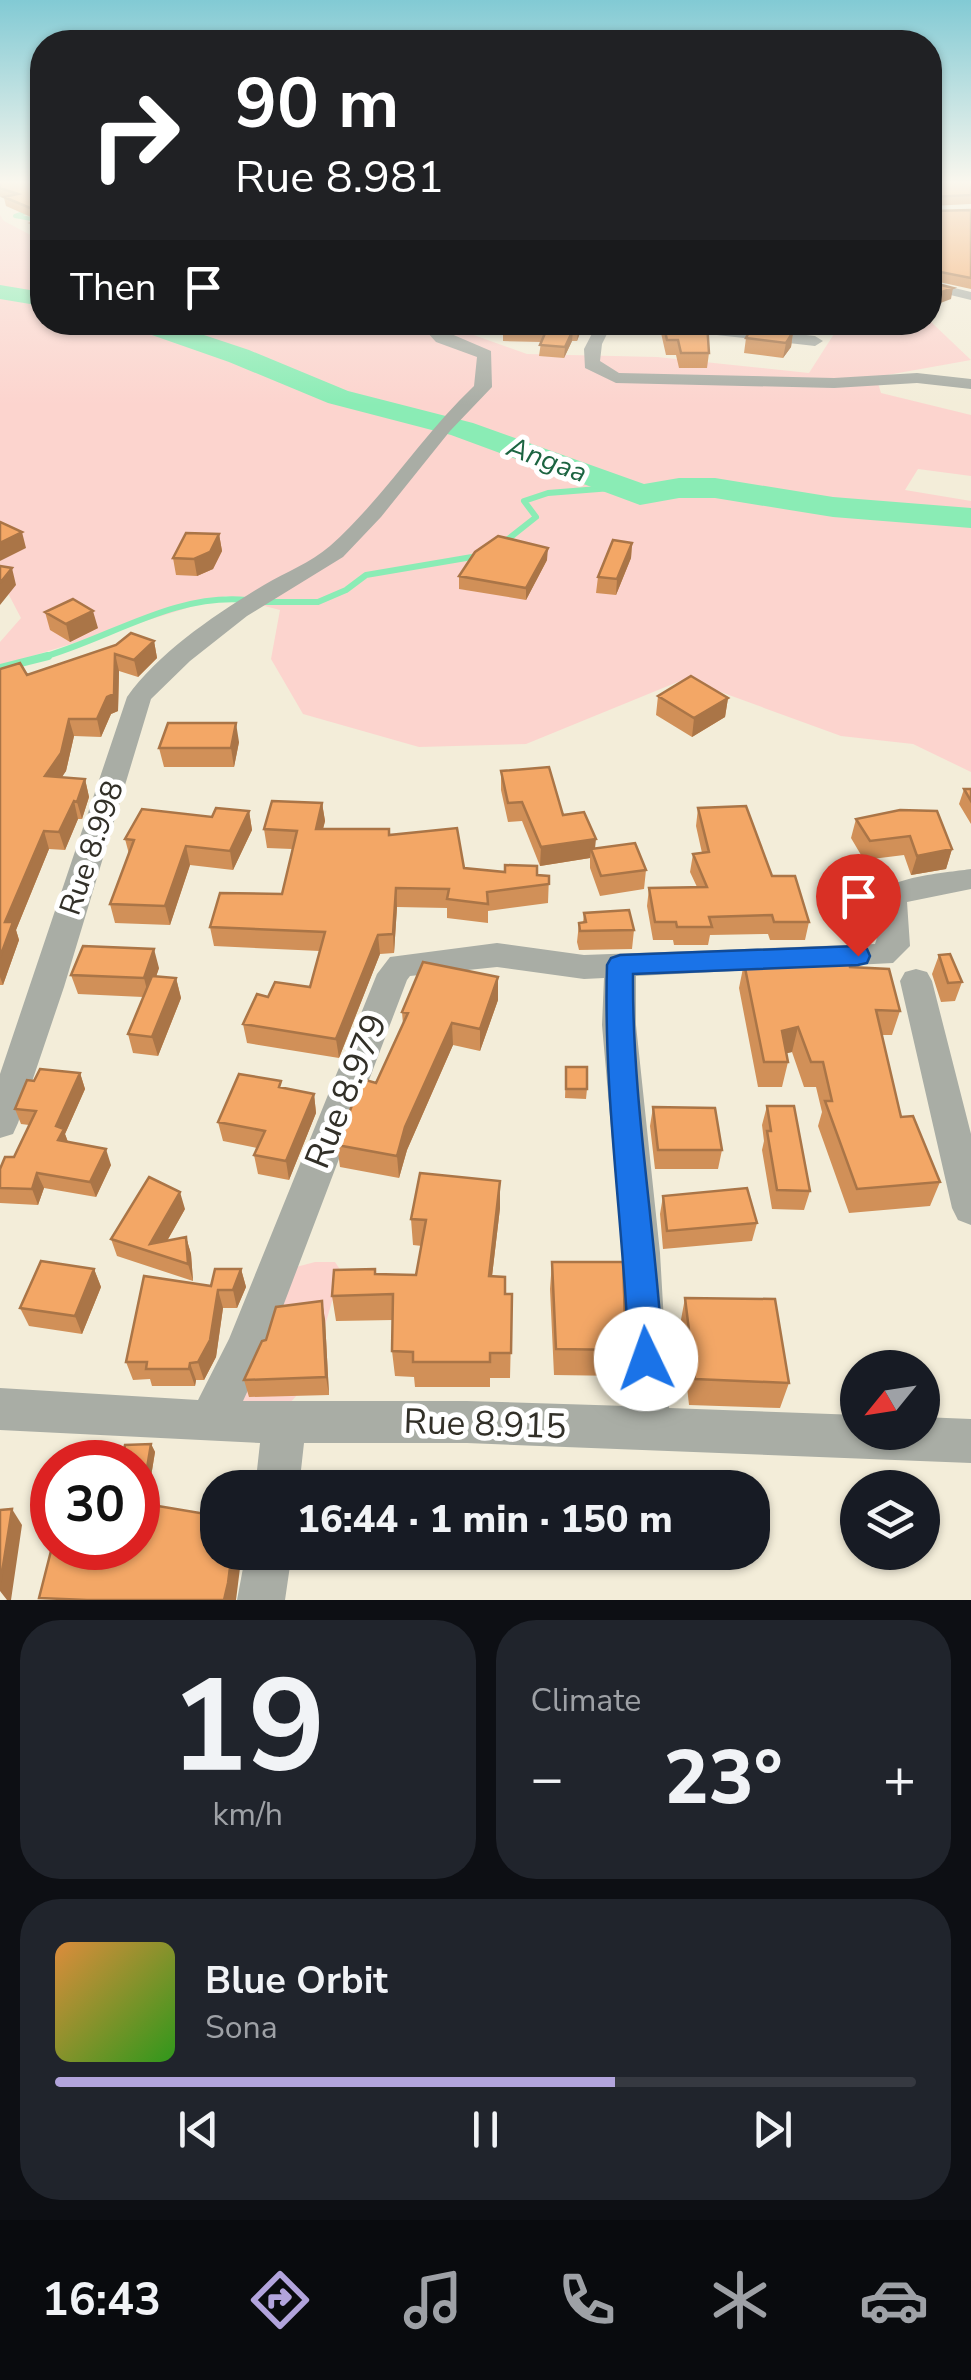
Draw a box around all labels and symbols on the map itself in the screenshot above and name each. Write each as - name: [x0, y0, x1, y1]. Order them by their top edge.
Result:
- water label: Angaa: [501, 428, 592, 492]
- street label: Rue 8.998: [50, 775, 134, 921]
- pin: [816, 854, 901, 957]
- street label: Rue 8.979: [294, 1007, 398, 1175]
- position arrow: [594, 1307, 698, 1411]
- north arrow: [840, 1350, 940, 1450]
- street label: Rue 8.915: [403, 1398, 567, 1450]
- speed limit sign: 30: [30, 1440, 160, 1570]

